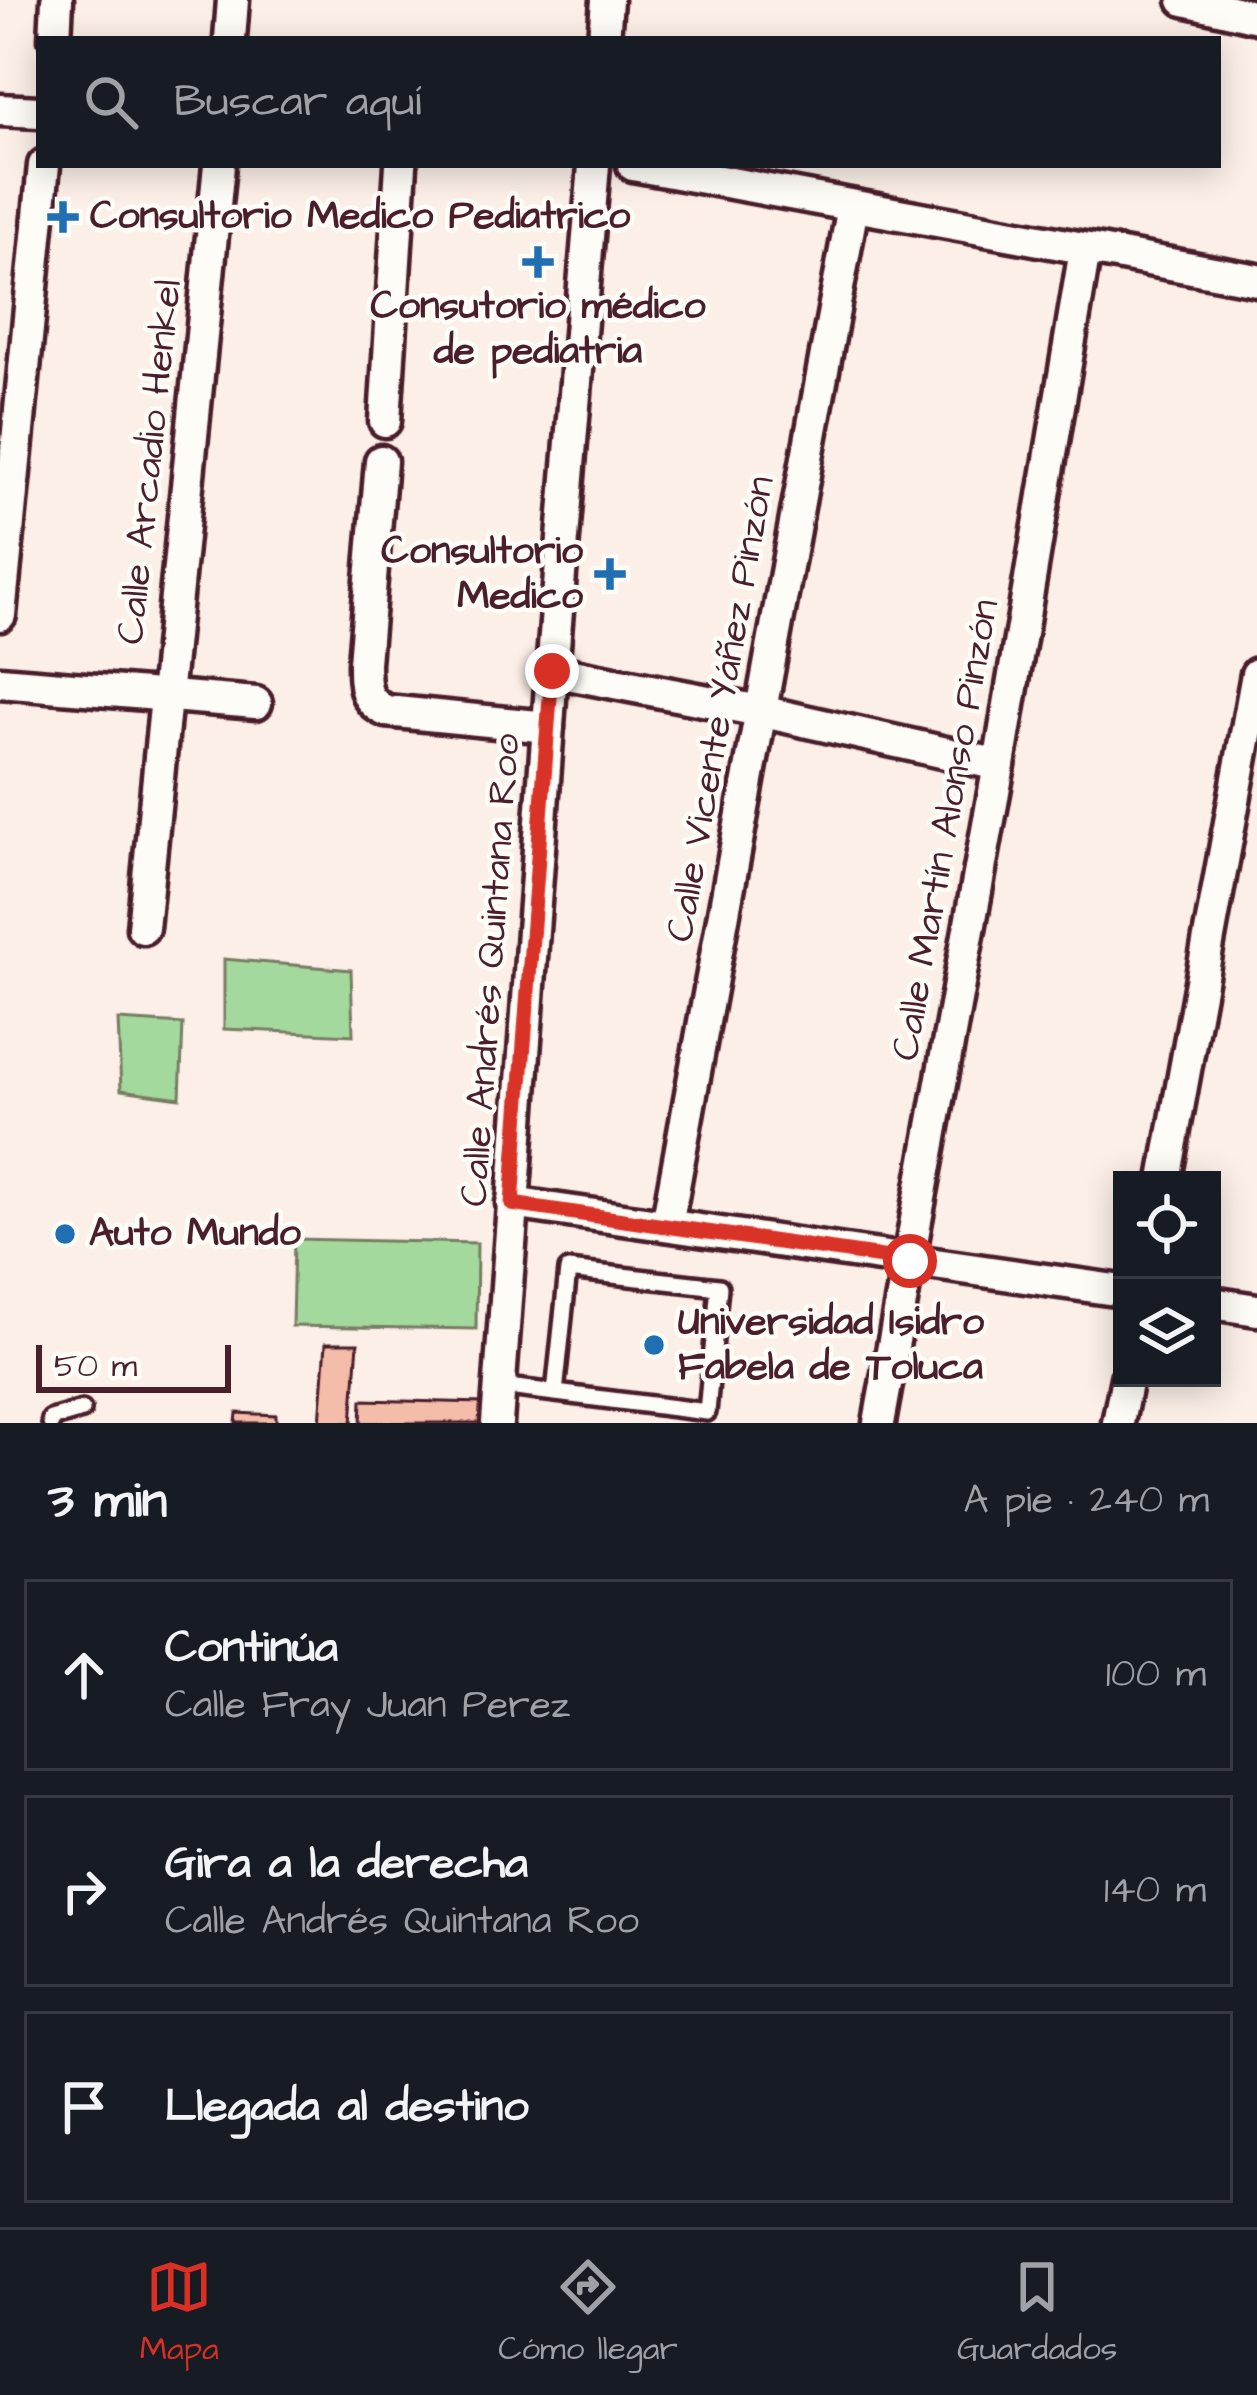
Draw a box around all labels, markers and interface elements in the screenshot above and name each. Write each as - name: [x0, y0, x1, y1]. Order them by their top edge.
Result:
- search box: [36, 36, 1221, 168]
- icon: search: [78, 69, 144, 135]
- text: Buscar aquí: [174, 71, 421, 133]
- place label: Consultorio Medico Pediatrico: [90, 190, 630, 244]
- marker: Consultorio Medico Pediatrico: [47, 201, 79, 233]
- marker: Consutorio médico de pediatria: [522, 246, 554, 278]
- street label: Calle Arcadio Henkel: [104, 277, 196, 647]
- place label: Consutorio médico de pediatria: [370, 280, 706, 379]
- street label: Calle Vicente Yáñez Pinzón: [653, 472, 789, 946]
- place label: Consultorio Medico: [381, 525, 583, 624]
- marker: Consultorio Medico: [594, 558, 626, 590]
- street label: Calle Martín Alonso Pinzón: [879, 595, 1013, 1065]
- route end: [525, 644, 579, 698]
- street label: Calle Andrés Quintana Roo: [448, 732, 534, 1208]
- map controls: [1113, 1171, 1221, 1387]
- button: locate: [1113, 1171, 1221, 1279]
- place label: Auto Mundo: [89, 1207, 301, 1261]
- marker: Auto Mundo: [52, 1221, 78, 1247]
- route start: [883, 1234, 937, 1288]
- button: layers: [1113, 1279, 1221, 1387]
- place label: Universidad Isidro Fabela de Toluca: [678, 1296, 984, 1395]
- marker: Universidad Isidro Fabela de Toluca: [641, 1332, 667, 1358]
- scale bar: [36, 1339, 231, 1392]
- text: 50 m: [54, 1343, 137, 1389]
- text: 3 min: [48, 1466, 167, 1537]
- text: A pie · 240 m: [964, 1474, 1209, 1528]
- text: Continúa: [165, 1617, 338, 1679]
- icon: ahead: [51, 1642, 117, 1708]
- text: 100 m: [1106, 1648, 1206, 1702]
- text: Calle Fray Juan Perez: [165, 1679, 570, 1733]
- text: Gira a la derecha: [165, 1833, 528, 1895]
- icon: right: [51, 1858, 117, 1924]
- text: 140 m: [1104, 1864, 1206, 1918]
- text: Calle Andrés Quintana Roo: [165, 1895, 639, 1949]
- icon: arrive: [51, 2074, 117, 2140]
- text: Llegada al destino: [165, 2076, 528, 2138]
- tab: Mapa: [140, 2254, 219, 2372]
- tab: Cómo llegar: [498, 2254, 678, 2372]
- tab: Guardados: [957, 2254, 1117, 2372]

